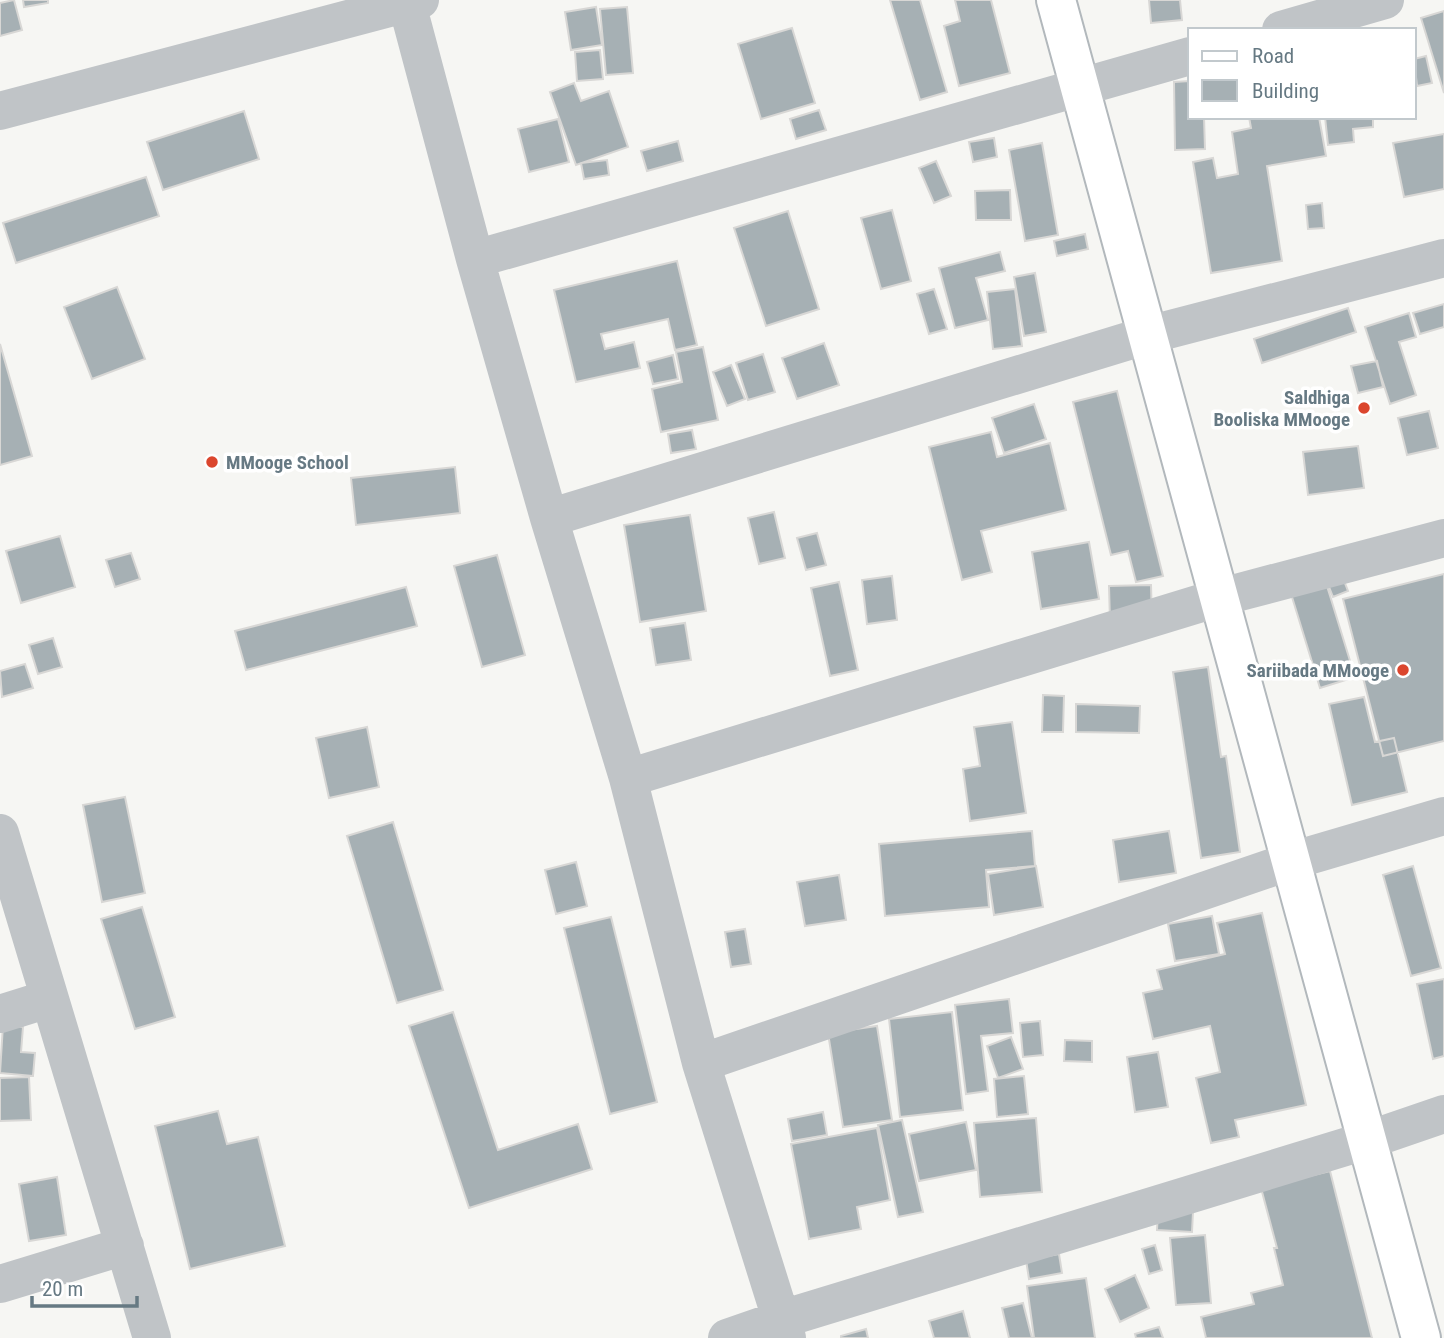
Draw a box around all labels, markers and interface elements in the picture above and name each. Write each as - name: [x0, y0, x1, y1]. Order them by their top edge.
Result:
- legend: [1188, 28, 1416, 119]
- text: Road: [1252, 44, 1294, 68]
- text: Building: [1252, 79, 1319, 103]
- place label: Saldhiga Booliska MMooge: [1213, 386, 1350, 431]
- marker: Saldhiga Booliska MMooge: [1356, 400, 1372, 416]
- place label: MMooge School: [226, 451, 349, 474]
- marker: MMooge School: [204, 454, 220, 470]
- place label: Sariibada MMooge: [1246, 659, 1389, 682]
- marker: Sariibada MMooge: [1395, 662, 1411, 678]
- scale bar: [32, 1264, 136, 1308]
- text: 20 m: [42, 1277, 83, 1301]

